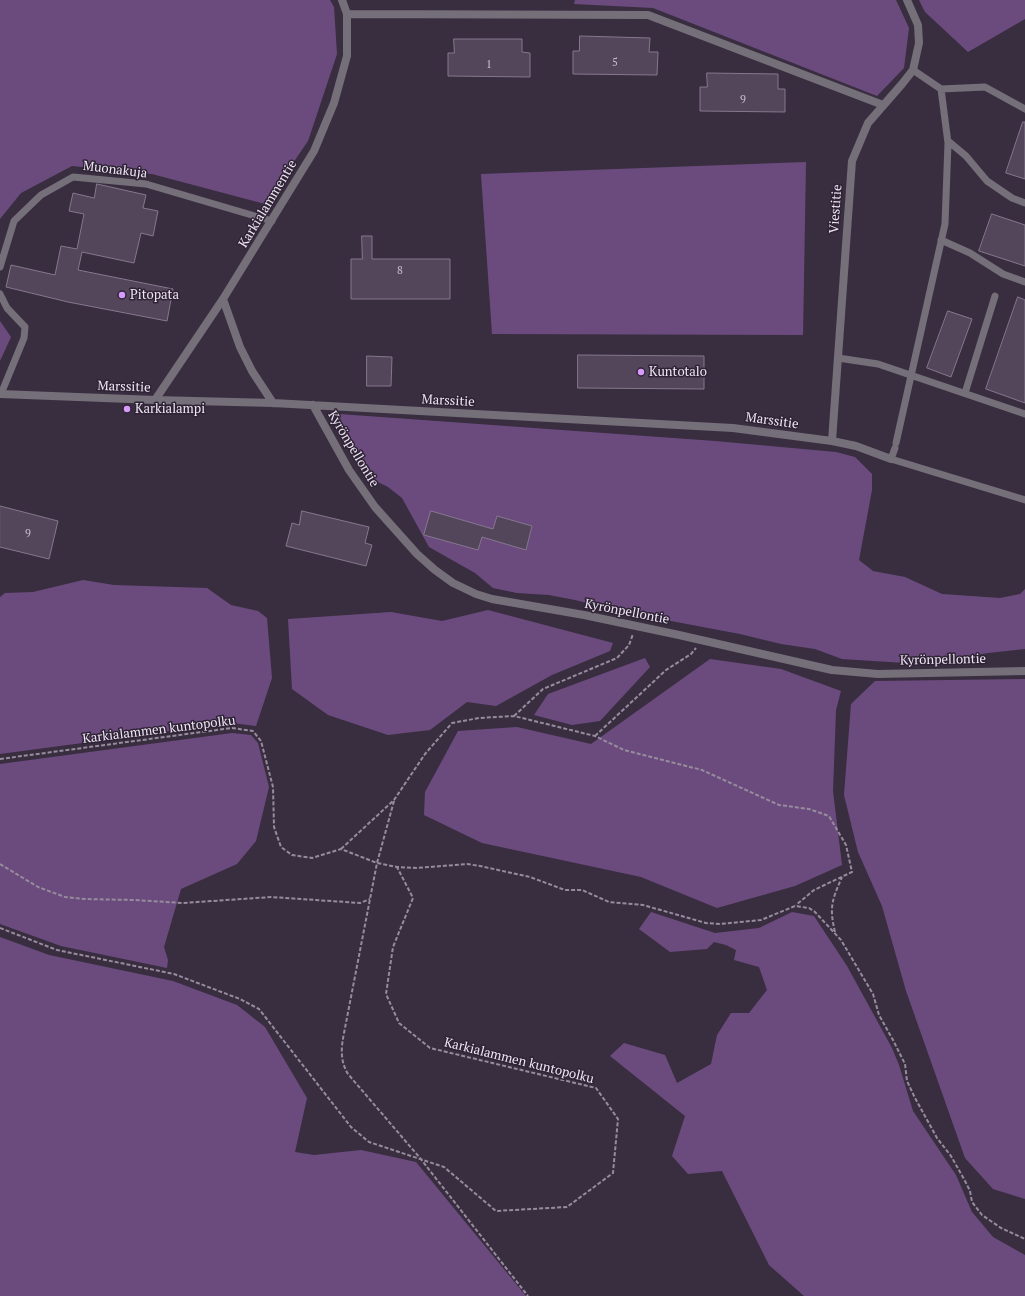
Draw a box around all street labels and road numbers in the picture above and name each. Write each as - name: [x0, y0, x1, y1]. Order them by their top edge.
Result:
- street label: Karkialammentie: [236, 157, 300, 251]
- street label: Muonakuja: [82, 158, 148, 182]
- street label: Viestitie: [827, 184, 845, 234]
- street label: Marssitie: [97, 378, 151, 396]
- street label: Marssitie: [421, 392, 475, 410]
- street label: Kyrönpellontie: [324, 408, 382, 490]
- street label: Marssitie: [745, 410, 799, 432]
- street label: Kyrönpellontie: [583, 596, 671, 628]
- street label: Kyrönpellontie: [900, 651, 986, 669]
- street label: Karkialammen kuntopolku: [82, 713, 236, 747]
- street label: Karkialammen kuntopolku: [442, 1035, 596, 1087]

